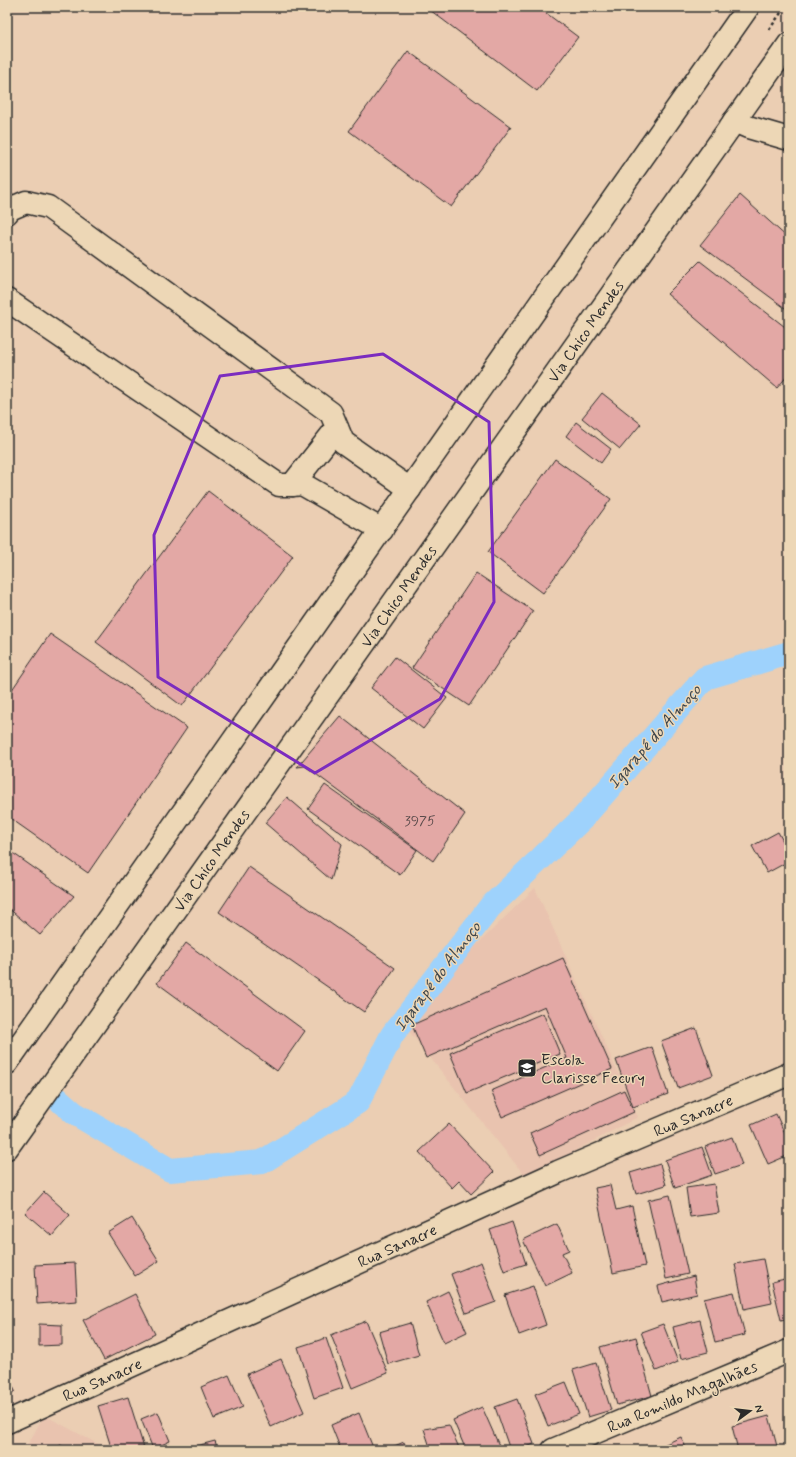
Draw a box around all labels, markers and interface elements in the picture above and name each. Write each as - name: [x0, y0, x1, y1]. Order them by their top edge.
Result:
- street label: Via Chico Mendes: [543, 277, 629, 387]
- street label: Via Chico Mendes: [356, 542, 442, 652]
- water label: Igarapé do Almoço: [603, 679, 708, 794]
- street label: Via Chico Mendes: [169, 806, 255, 916]
- house number: 3975: [405, 812, 435, 830]
- water label: Igarapé do Almoço: [389, 917, 487, 1036]
- place label: Escola Clarisse Fecury: [541, 1050, 645, 1089]
- school or university icon: Escola Clarisse Fecury: [516, 1057, 538, 1079]
- street label: Rua Sanacre: [651, 1090, 737, 1143]
- street label: Rua Sanacre: [355, 1220, 441, 1273]
- street label: Rua Sanacre: [60, 1354, 146, 1407]
- street label: Rua Romildo Magalhães: [604, 1356, 761, 1439]
- north arrow: [730, 1391, 770, 1431]
- text: N: [751, 1403, 766, 1414]

